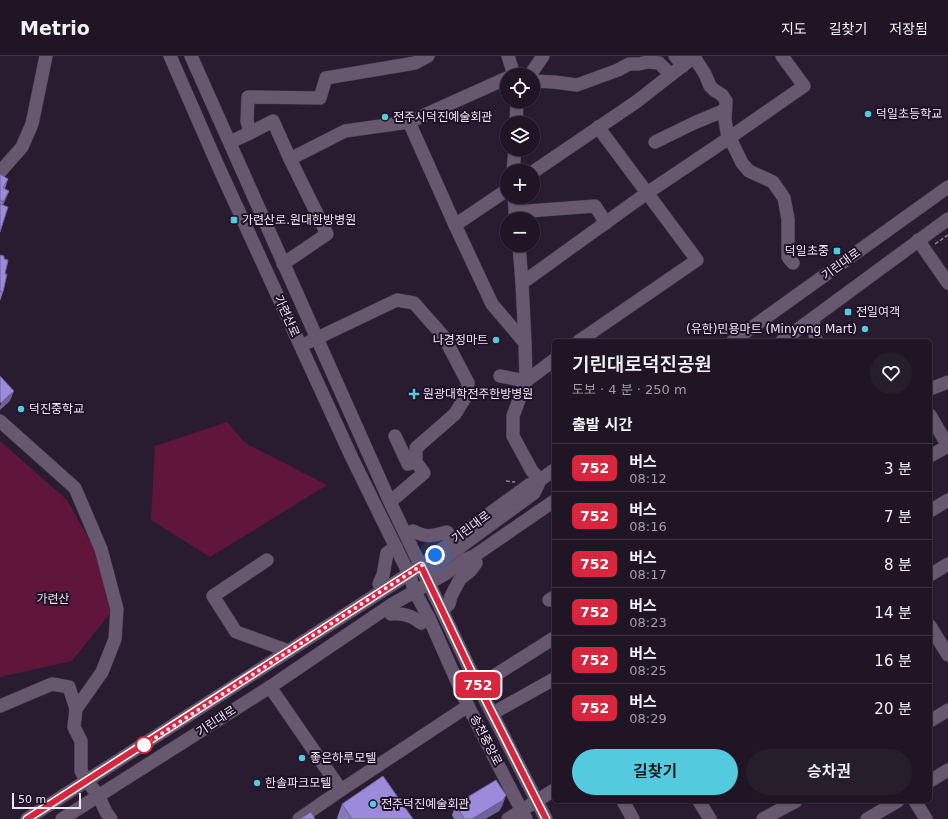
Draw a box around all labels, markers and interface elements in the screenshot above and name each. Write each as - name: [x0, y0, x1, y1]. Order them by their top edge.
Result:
- text: Metrio: [20, 17, 90, 39]
- text: 지도: [781, 21, 807, 37]
- text: 길찾기: [829, 21, 867, 37]
- text: 저장됨: [889, 21, 928, 37]
- map controls: [500, 68, 540, 252]
- button: locate: [500, 68, 540, 108]
- place label: 덕일초등학교: [876, 107, 942, 121]
- marker: 덕일초등학교: [863, 109, 873, 119]
- place label: 전주시덕진예술회관: [393, 110, 492, 124]
- marker: 전주시덕진예술회관: [380, 112, 390, 122]
- button: layers: [500, 116, 540, 156]
- button: +: [500, 164, 540, 204]
- button: −: [500, 212, 540, 252]
- place label: 가련산로.원대한방병원: [242, 213, 356, 227]
- marker: 가련산로.원대한방병원: [229, 215, 239, 225]
- place label: 덕일초중: [785, 244, 829, 258]
- street label: 기린대로: [819, 245, 863, 283]
- marker: 덕일초중: [832, 246, 842, 256]
- street label: 가련산로: [272, 293, 302, 339]
- place label: 전일여객: [856, 305, 900, 319]
- marker: 전일여객: [843, 307, 853, 317]
- place label: (유한)민용마트 (Minyong Mart): [686, 322, 857, 336]
- marker: (유한)민용마트 (Minyong Mart): [860, 324, 870, 334]
- place label: 나경정마트: [433, 333, 488, 347]
- marker: 나경정마트: [491, 335, 501, 345]
- button: heart: [870, 352, 912, 394]
- text: 기린대로덕진공원: [572, 353, 712, 375]
- text: 도보 · 4 분 · 250 m: [572, 382, 687, 397]
- place label: 원광대학전주한방병원: [423, 387, 533, 401]
- marker: 원광대학전주한방병원: [408, 388, 420, 400]
- place label: 덕진중학교: [29, 402, 84, 416]
- marker: 덕진중학교: [16, 404, 26, 414]
- text: 출발 시간: [572, 416, 632, 434]
- text: 버스: [629, 453, 657, 471]
- text: 752: [580, 460, 609, 476]
- text: 3 분: [884, 460, 912, 478]
- text: 08:12: [629, 471, 667, 486]
- text: 버스: [629, 501, 657, 519]
- street label: 기린대로: [449, 508, 493, 546]
- text: 752: [580, 508, 609, 524]
- text: 7 분: [884, 508, 912, 526]
- text: 08:16: [629, 519, 667, 534]
- your location: [425, 545, 445, 565]
- text: 버스: [629, 549, 657, 567]
- text: 752: [580, 556, 609, 572]
- text: 8 분: [884, 556, 912, 574]
- text: 08:17: [629, 567, 667, 582]
- park label: 가련산: [36, 592, 70, 606]
- text: 버스: [629, 597, 657, 615]
- text: 752: [580, 604, 609, 620]
- text: 14 분: [874, 604, 912, 622]
- text: 08:23: [629, 615, 667, 630]
- text: 버스: [629, 645, 657, 663]
- text: 752: [580, 652, 609, 668]
- text: 16 분: [874, 652, 912, 670]
- text: 08:25: [629, 663, 667, 678]
- line badge: 752: [455, 672, 501, 698]
- text: 752: [463, 677, 493, 693]
- text: 버스: [629, 693, 657, 711]
- text: 752: [580, 700, 609, 716]
- text: 20 분: [874, 700, 912, 718]
- street label: 기린대로: [194, 703, 238, 739]
- text: 08:29: [629, 711, 667, 726]
- street label: 송천중앙로: [467, 712, 505, 768]
- unlabelled marker: [135, 736, 153, 754]
- button: 길찾기: [572, 749, 738, 795]
- button: 승차권: [746, 749, 912, 795]
- place label: 좋은하루모텔: [310, 751, 376, 765]
- marker: 좋은하루모텔: [297, 753, 307, 763]
- place label: 한솔파크모텔: [265, 776, 331, 790]
- marker: 한솔파크모텔: [252, 778, 262, 788]
- scale bar: [12, 791, 81, 810]
- text: 50 m: [18, 793, 46, 806]
- place label: 전주덕진예술회관: [381, 797, 469, 811]
- marker: 전주덕진예술회관: [368, 799, 378, 809]

